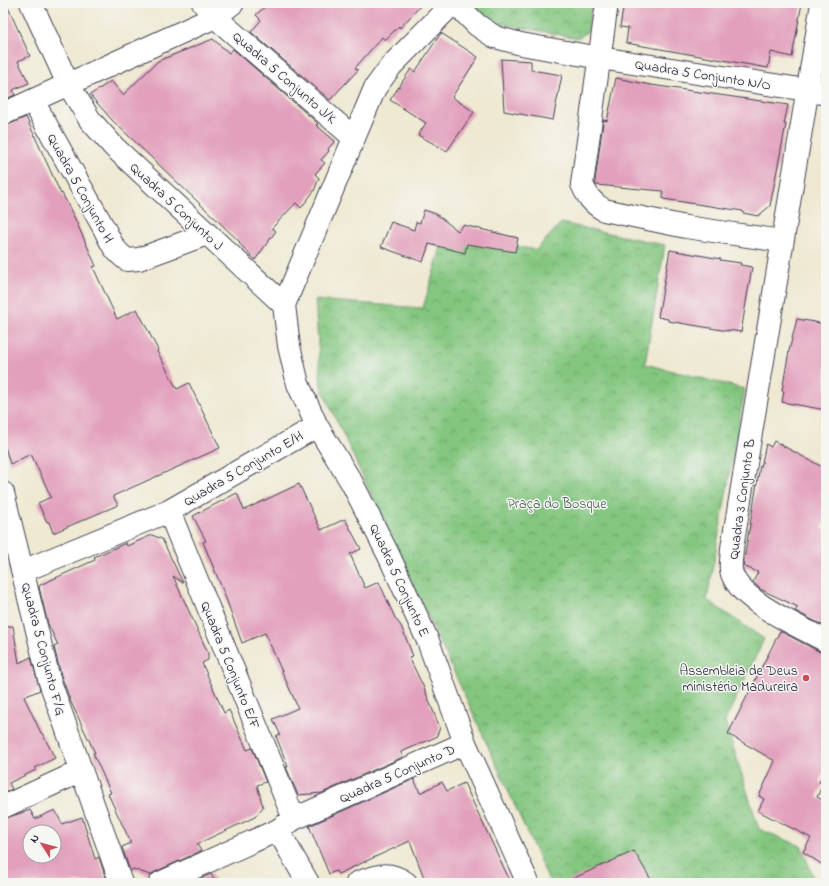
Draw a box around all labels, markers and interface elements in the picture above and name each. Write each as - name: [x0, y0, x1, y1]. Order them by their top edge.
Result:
- street label: Quadra 5 Conjunto J/K: [227, 27, 341, 130]
- street label: Quadra 5 Conjunto N/O: [633, 54, 772, 97]
- street label: Quadra 5 Conjunto H: [41, 130, 119, 247]
- street label: Quadra 5 Conjunto J: [125, 158, 227, 256]
- street label: Quadra 5 Conjunto E/H: [180, 426, 308, 512]
- street label: Quadra 3 Conjunto B: [724, 438, 761, 561]
- park label: Praça do Bosque: [508, 494, 607, 515]
- street label: Quadra 5 Conjunto E: [363, 521, 434, 641]
- street label: Quadra 5 Conjunto F/G: [15, 581, 70, 718]
- street label: Quadra 5 Conjunto E/F: [194, 598, 265, 733]
- place label: Assembleia de Deus ministério Madureira: [680, 661, 798, 698]
- marker: Assembleia de Deus ministério Madureira: [801, 673, 811, 683]
- street label: Quadra 5 Conjunto D: [336, 739, 459, 809]
- north arrow: [22, 824, 62, 864]
- text: N: [26, 831, 43, 846]

